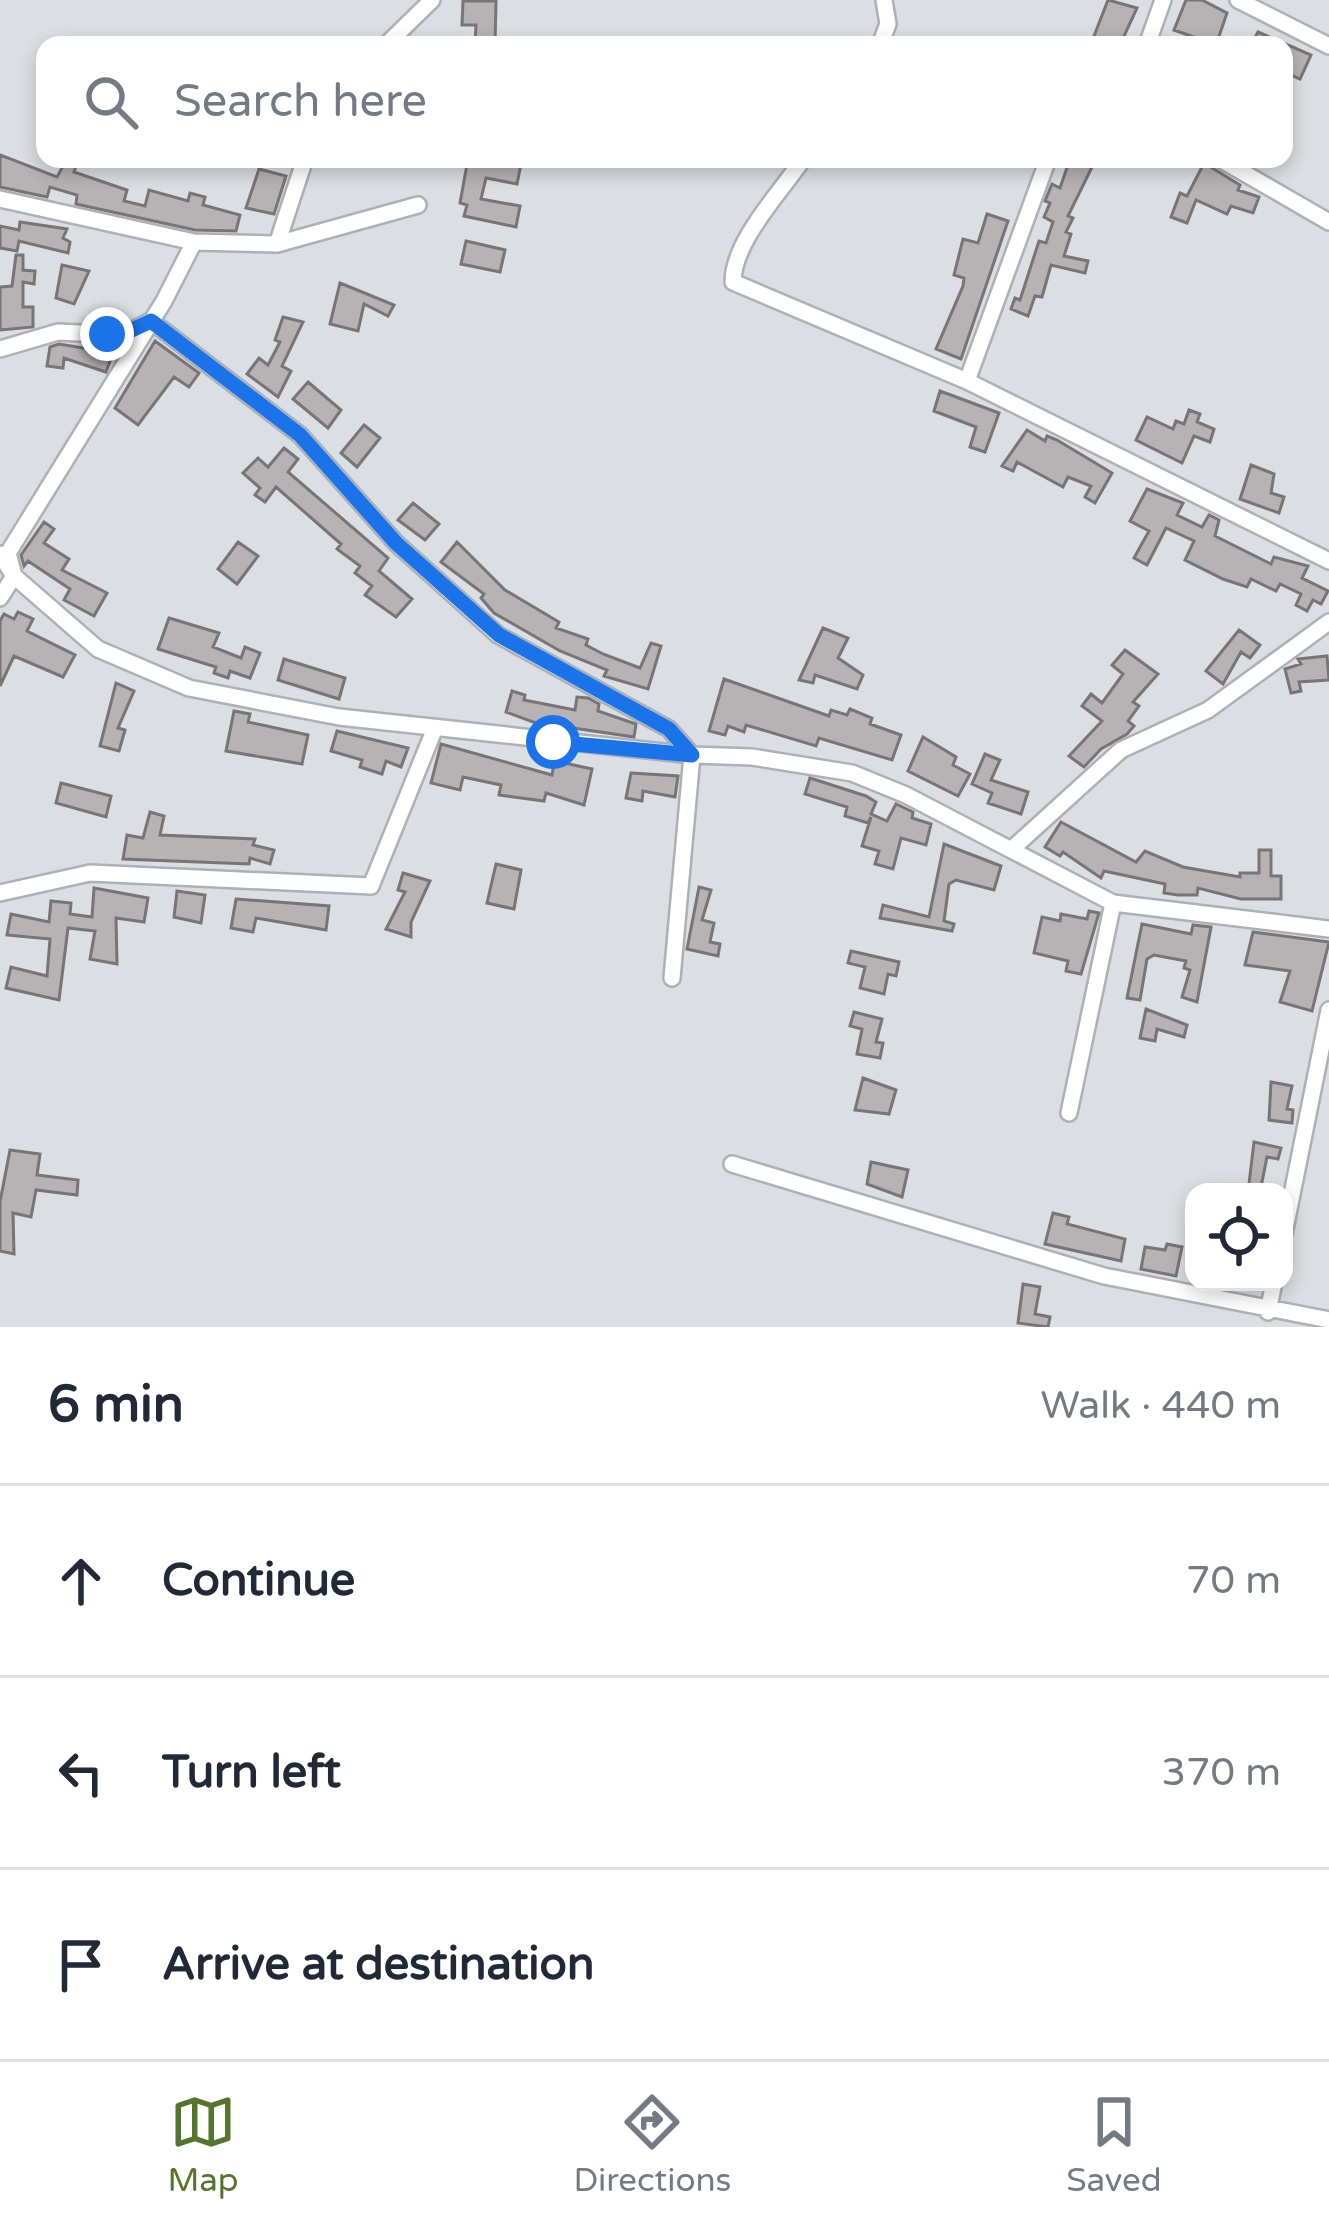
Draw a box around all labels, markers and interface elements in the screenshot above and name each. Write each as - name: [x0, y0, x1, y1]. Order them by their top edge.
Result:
- search box: [36, 36, 1293, 168]
- icon: search: [78, 69, 144, 135]
- text: Search here: [174, 75, 427, 129]
- route end: [80, 307, 134, 361]
- route start: [526, 715, 580, 769]
- map controls: [1185, 1183, 1293, 1291]
- button: locate: [1185, 1183, 1293, 1291]
- text: 6 min: [48, 1374, 184, 1436]
- text: Walk · 440 m: [1040, 1382, 1281, 1429]
- icon: ahead: [48, 1548, 114, 1614]
- text: Continue: [162, 1554, 355, 1608]
- text: 70 m: [1186, 1557, 1281, 1604]
- icon: left: [48, 1740, 114, 1806]
- text: Turn left: [162, 1746, 341, 1800]
- text: 370 m: [1162, 1749, 1281, 1796]
- icon: arrive: [48, 1932, 114, 1998]
- text: Arrive at destination: [162, 1938, 594, 1992]
- tab: Map: [167, 2089, 239, 2200]
- tab: Directions: [573, 2089, 731, 2200]
- tab: Saved: [1066, 2089, 1162, 2200]

